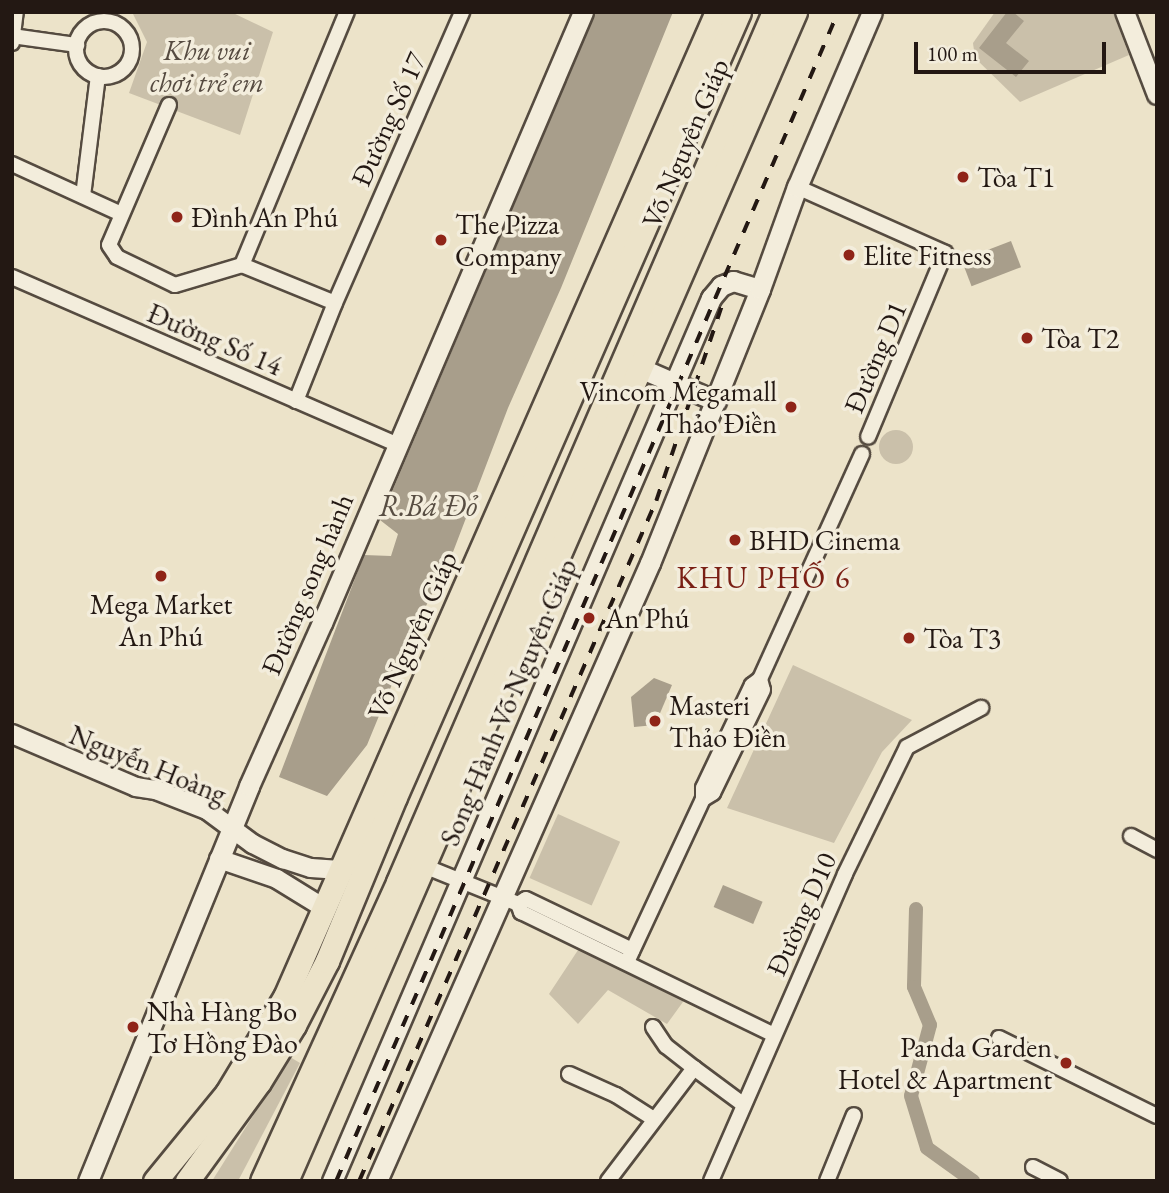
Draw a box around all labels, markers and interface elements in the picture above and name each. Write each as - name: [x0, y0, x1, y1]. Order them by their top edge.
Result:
- scale bar: [917, 28, 1110, 72]
- park label: Khu vui chơi trẻ em: [150, 33, 264, 99]
- text: 100 m: [927, 40, 978, 67]
- street label: Đường Số 17: [344, 47, 432, 191]
- street label: Võ Nguyên Giáp: [634, 53, 736, 233]
- place label: Tòa T1: [977, 160, 1055, 194]
- marker: Tòa T1: [955, 169, 971, 185]
- place label: Đình An Phú: [191, 200, 338, 234]
- place label: The Pizza Company: [455, 207, 562, 273]
- marker: Đình An Phú: [169, 209, 185, 225]
- marker: The Pizza Company: [433, 232, 449, 248]
- place label: Elite Fitness: [863, 238, 991, 272]
- marker: Elite Fitness: [841, 247, 857, 263]
- street label: Đường Số 14: [143, 296, 287, 382]
- street label: Đường D1: [836, 296, 914, 418]
- place label: Tòa T2: [1041, 321, 1119, 355]
- marker: Tòa T2: [1019, 330, 1035, 346]
- place label: Vincom Megamall Thảo Điền: [580, 374, 777, 440]
- marker: Vincom Megamall Thảo Điền: [783, 399, 799, 415]
- street label: Đường song hành: [254, 488, 360, 680]
- water label: R.Bá Đỏ: [379, 488, 477, 524]
- place label: BHD Cinema: [749, 523, 900, 557]
- marker: BHD Cinema: [727, 532, 743, 548]
- street label: Võ Nguyên Giáp: [360, 546, 464, 724]
- street label: Song Hành Võ Nguyên Giáp: [432, 553, 584, 851]
- district label: KHU PHỐ 6: [678, 560, 850, 596]
- marker: Mega Market An Phú: [153, 568, 169, 584]
- place label: Mega Market An Phú: [90, 587, 232, 653]
- place label: An Phú: [605, 601, 689, 635]
- marker: An Phú: [579, 608, 599, 628]
- place label: Tòa T3: [923, 621, 1001, 655]
- marker: Tòa T3: [901, 630, 917, 646]
- place label: Masteri Thảo Điền: [669, 688, 786, 754]
- marker: Masteri Thảo Điền: [647, 713, 663, 729]
- street label: Nguyễn Hoàng: [65, 717, 231, 811]
- street label: Đường D10: [759, 847, 843, 981]
- place label: Nhà Hàng Bo Tơ Hồng Đào: [147, 994, 298, 1060]
- marker: Nhà Hàng Bo Tơ Hồng Đào: [125, 1019, 141, 1035]
- place label: Panda Garden Hotel & Apartment: [838, 1030, 1052, 1096]
- marker: Panda Garden Hotel & Apartment: [1058, 1055, 1074, 1071]

